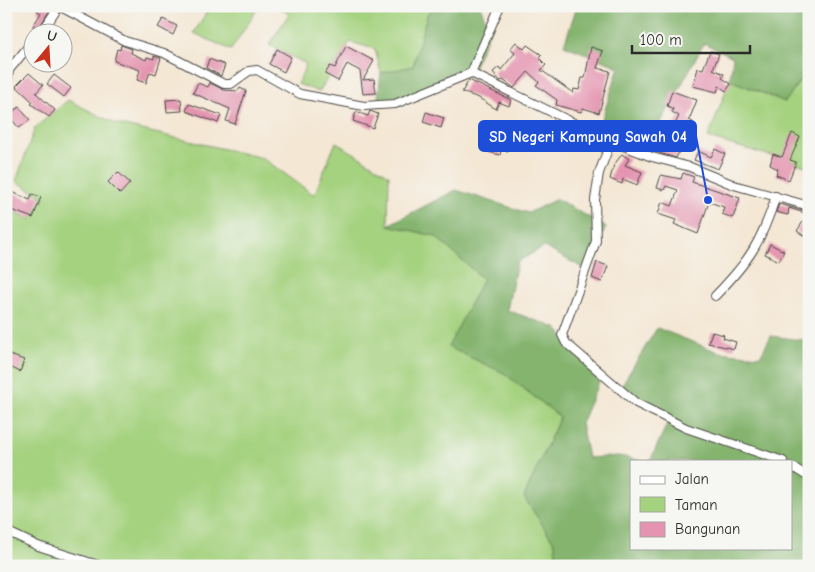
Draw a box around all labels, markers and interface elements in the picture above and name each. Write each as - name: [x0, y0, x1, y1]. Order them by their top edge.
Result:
- north arrow: [22, 22, 72, 72]
- scale bar: [632, 22, 750, 54]
- text: U: [45, 27, 59, 46]
- text: 100 m: [640, 31, 682, 49]
- callout: SD Negeri Kampung Sawah 04: [479, 121, 696, 151]
- text: SD Negeri Kampung Sawah 04: [489, 128, 687, 146]
- legend: [630, 460, 792, 550]
- text: Jalan: [675, 470, 709, 488]
- text: Taman: [675, 496, 718, 514]
- text: Bangunan: [675, 520, 740, 538]

